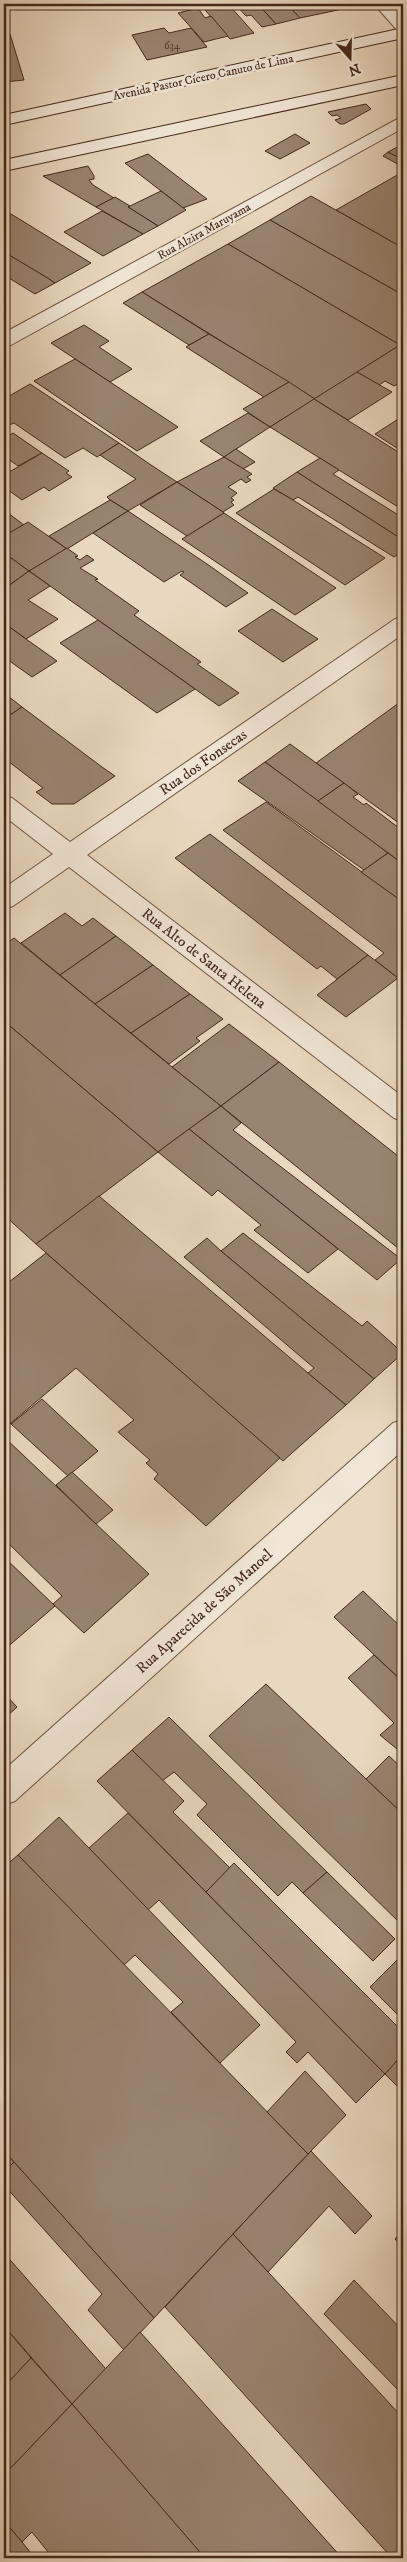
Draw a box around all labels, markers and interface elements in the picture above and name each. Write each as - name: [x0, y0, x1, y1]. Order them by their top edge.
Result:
- north arrow: [324, 32, 374, 82]
- house number: 634: [164, 39, 181, 53]
- street label: Avenida Pastor Cícero Canuto de Lima: [111, 51, 296, 104]
- text: N: [345, 59, 363, 80]
- street label: Rua Alzira Maruyama: [155, 199, 254, 263]
- street label: Rua dos Fonsecas: [156, 725, 251, 800]
- street label: Rua Alto de Santa Helena: [138, 904, 270, 1013]
- street label: Rua Aparecida de São Manoel: [132, 1545, 277, 1678]

